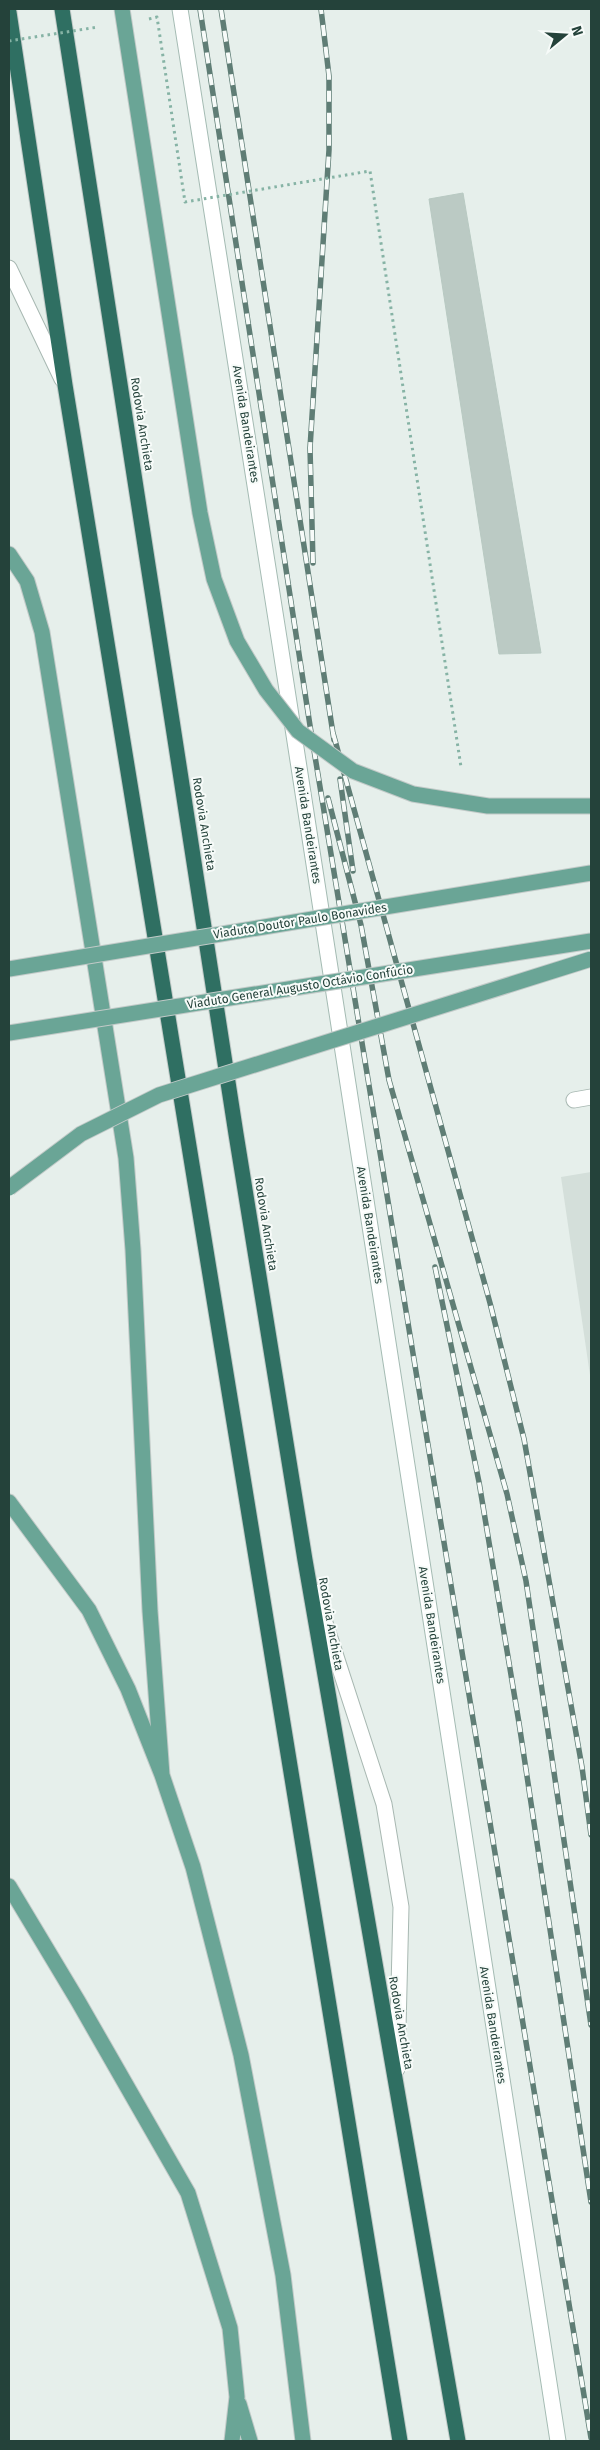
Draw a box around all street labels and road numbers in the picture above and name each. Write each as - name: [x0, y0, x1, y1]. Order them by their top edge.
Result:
- street label: Avenida Bandeirantes: [230, 364, 262, 484]
- street label: Rodovia Anchieta: [128, 376, 156, 472]
- street label: Avenida Bandeirantes: [292, 765, 324, 885]
- street label: Rodovia Anchieta: [190, 776, 218, 872]
- street label: Viaduto Doutor Paulo Bonavides: [212, 900, 388, 942]
- street label: Viaduto General Augusto Octávio Confúcio: [186, 962, 414, 1012]
- street label: Avenida Bandeirantes: [354, 1165, 386, 1285]
- street label: Rodovia Anchieta: [252, 1176, 280, 1272]
- street label: Avenida Bandeirantes: [416, 1565, 448, 1685]
- street label: Rodovia Anchieta: [316, 1576, 346, 1672]
- street label: Avenida Bandeirantes: [477, 1965, 509, 2085]
- street label: Rodovia Anchieta: [386, 1975, 416, 2071]

